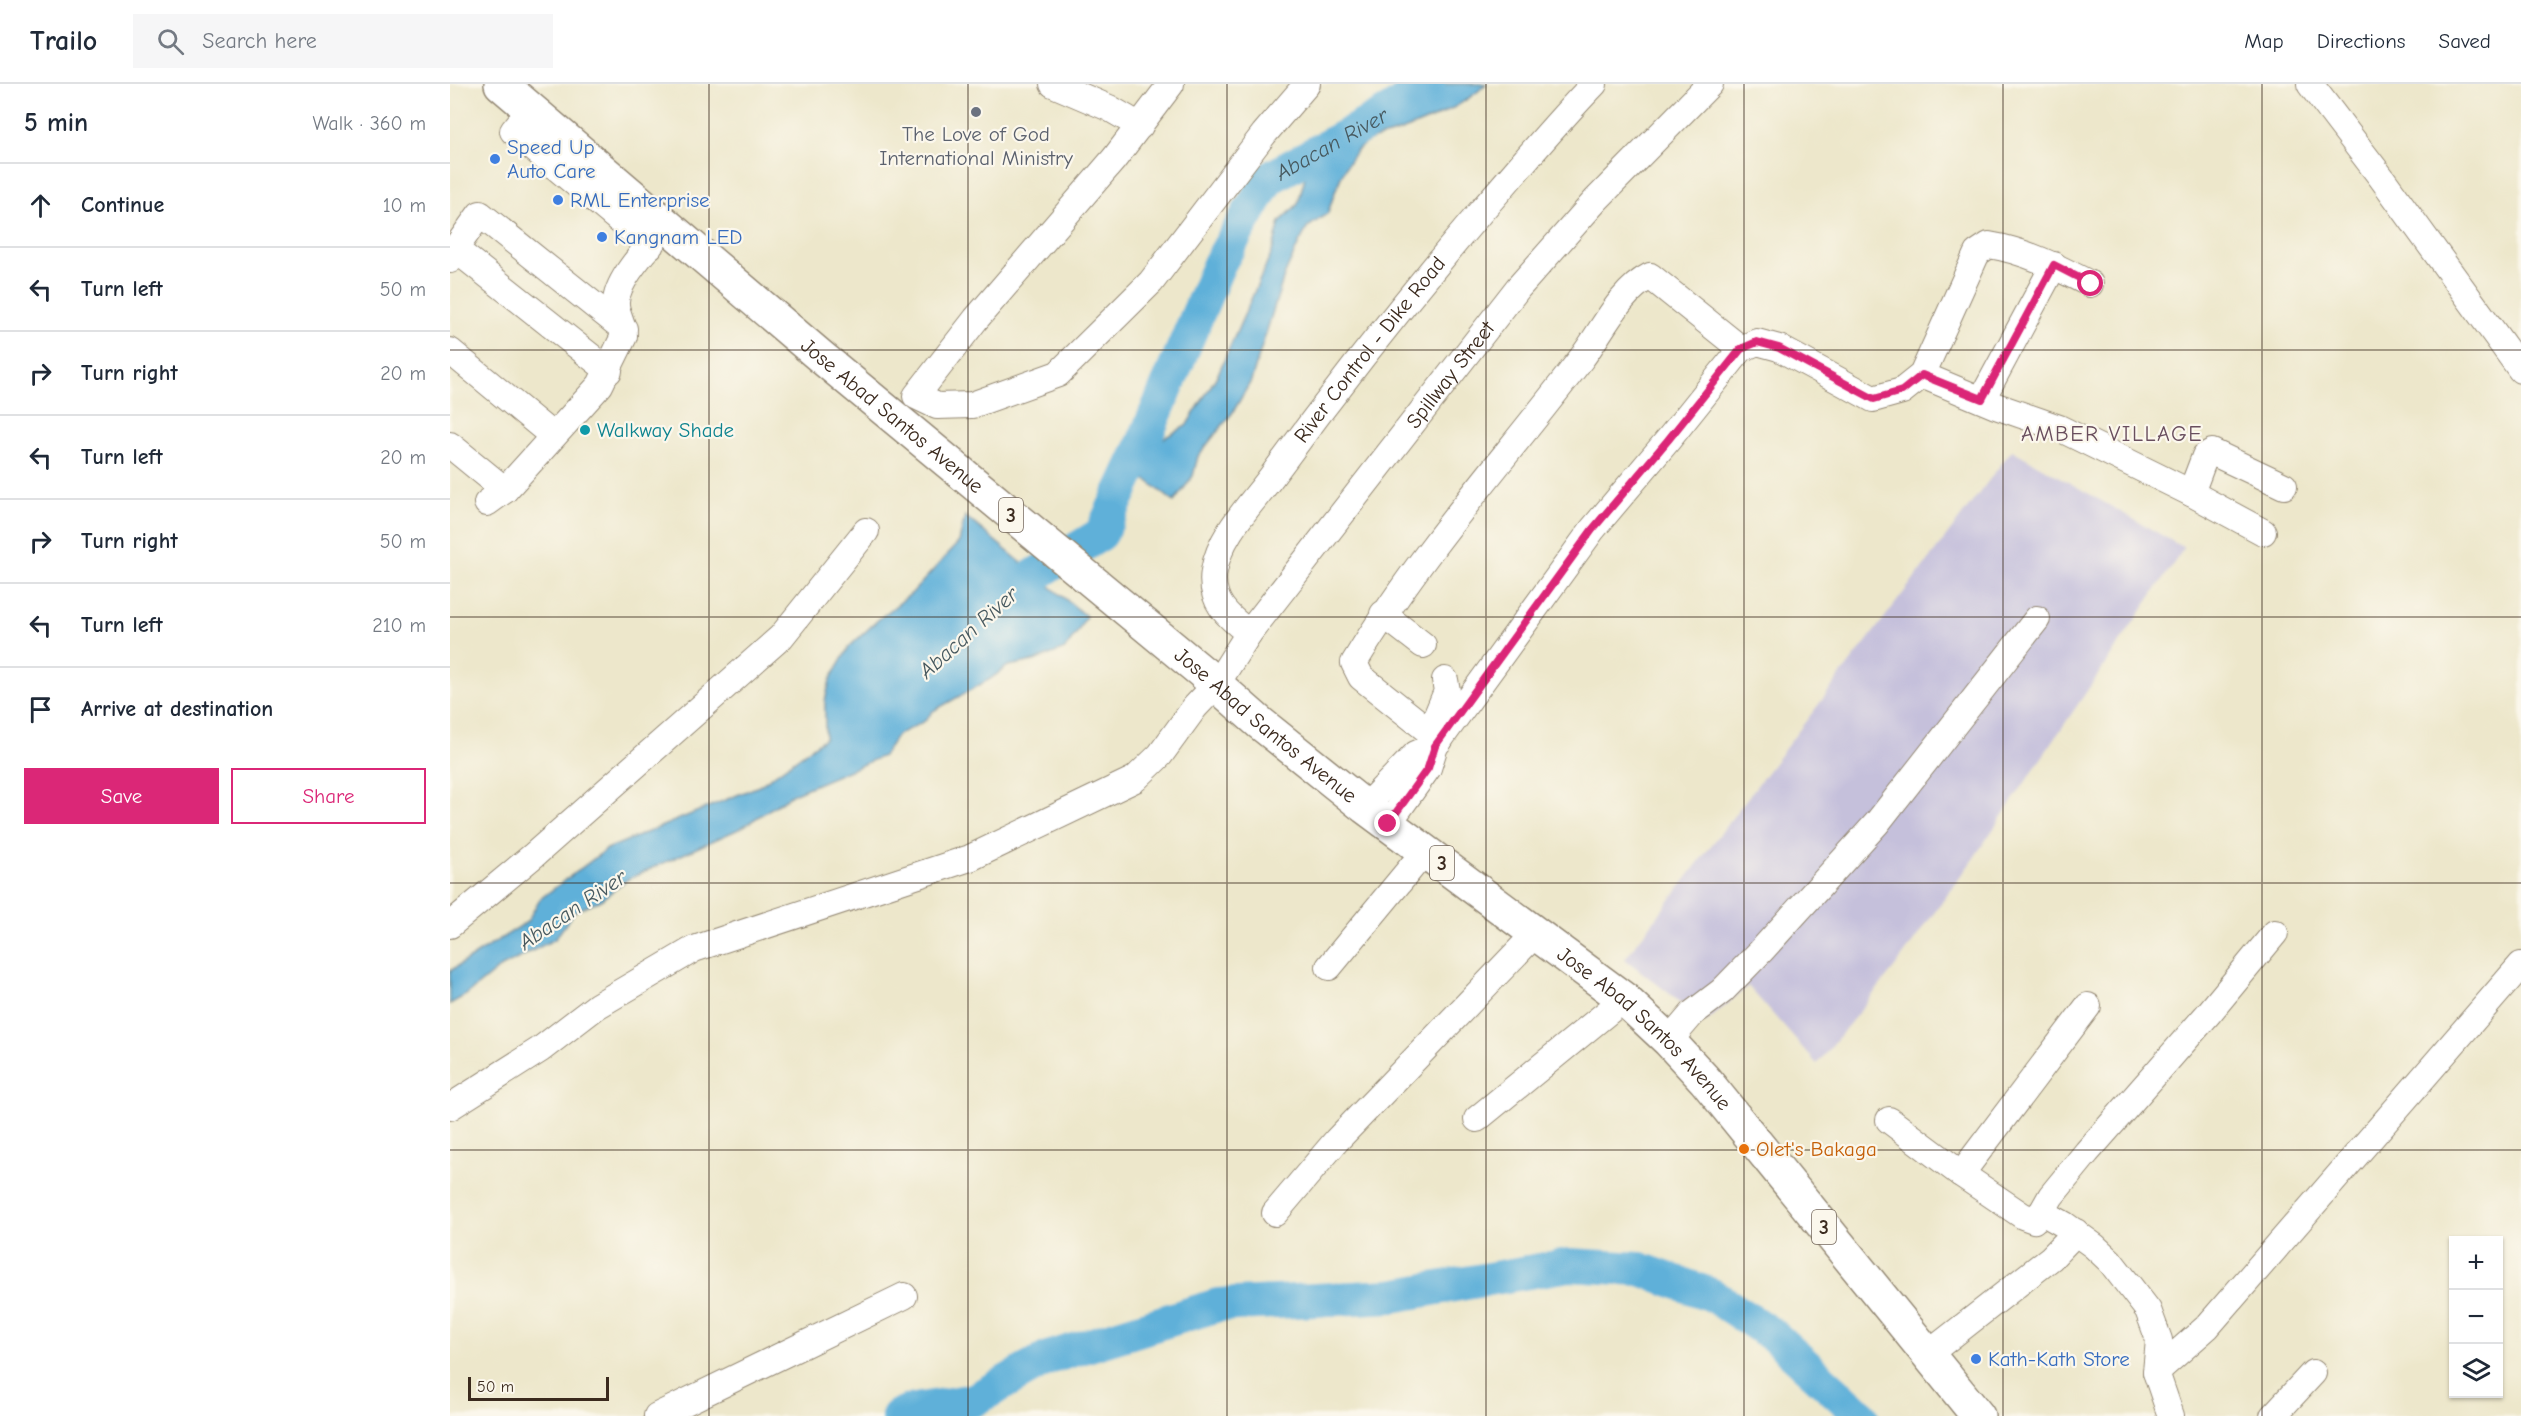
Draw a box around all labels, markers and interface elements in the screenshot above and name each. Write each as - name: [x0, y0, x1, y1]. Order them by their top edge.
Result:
- search box: [133, 14, 553, 68]
- text: Trailo: [30, 25, 97, 57]
- icon: search: [154, 25, 187, 58]
- text: Search here: [202, 28, 317, 54]
- text: Map: [2244, 29, 2284, 53]
- text: Directions: [2317, 29, 2406, 53]
- text: Saved: [2439, 29, 2491, 53]
- water label: Abacan River: [1270, 102, 1394, 187]
- marker: The Love of God International Ministry: [969, 105, 983, 119]
- text: 5 min: [24, 108, 88, 138]
- text: Walk · 360 m: [312, 112, 426, 135]
- place label: The Love of God International Ministry: [879, 122, 1073, 170]
- place label: Speed Up Auto Care: [507, 135, 596, 183]
- marker: Speed Up Auto Care: [488, 152, 502, 166]
- place label: RML Enterprise: [570, 188, 710, 212]
- icon: ahead: [24, 189, 57, 222]
- text: Continue: [81, 192, 164, 218]
- marker: RML Enterprise: [551, 193, 565, 207]
- text: 10 m: [383, 194, 426, 217]
- place label: Kangnam LED: [614, 225, 743, 249]
- marker: Kangnam LED: [595, 230, 609, 244]
- street label: River Control - Dike Road: [1289, 252, 1450, 447]
- route start: [2077, 270, 2103, 296]
- icon: left: [24, 273, 57, 306]
- text: Turn left: [81, 276, 163, 302]
- text: 50 m: [380, 278, 426, 301]
- street label: Spillway Street: [1401, 316, 1500, 433]
- street label: Jose Abad Santos Avenue: [796, 333, 988, 498]
- icon: right: [24, 357, 57, 390]
- text: Turn right: [81, 360, 178, 386]
- text: 20 m: [380, 362, 426, 385]
- place label: Walkway Shade: [597, 418, 734, 442]
- district label: AMBER VILLAGE: [2021, 421, 2203, 447]
- marker: Walkway Shade: [578, 423, 592, 437]
- icon: left: [24, 441, 57, 474]
- text: Turn left: [81, 444, 163, 470]
- text: 20 m: [380, 446, 426, 469]
- road number: 3: [999, 498, 1023, 532]
- icon: right: [24, 525, 57, 558]
- text: Turn right: [81, 528, 178, 554]
- text: 50 m: [380, 530, 426, 553]
- water label: Abacan River: [913, 581, 1025, 685]
- icon: left: [24, 609, 57, 642]
- text: Turn left: [81, 612, 163, 638]
- text: 210 m: [372, 614, 426, 637]
- street label: Jose Abad Santos Avenue: [1170, 643, 1362, 808]
- icon: arrive: [24, 693, 57, 726]
- text: Arrive at destination: [81, 696, 273, 722]
- button: Save: [24, 768, 219, 824]
- button: Share: [231, 768, 426, 824]
- route end: [1374, 810, 1400, 836]
- road number: 3: [1430, 846, 1454, 880]
- water label: Abacan River: [513, 864, 632, 956]
- street label: Jose Abad Santos Avenue: [1553, 942, 1736, 1115]
- place label: Olet's Bakaga: [1756, 1137, 1877, 1161]
- marker: Olet's Bakaga: [1737, 1142, 1751, 1156]
- road number: 3: [1812, 1210, 1836, 1244]
- map controls: [2449, 1236, 2503, 1398]
- button: +: [2449, 1236, 2503, 1290]
- button: −: [2449, 1290, 2503, 1344]
- button: layers: [2449, 1344, 2503, 1398]
- place label: Kath-Kath Store: [1988, 1347, 2130, 1371]
- marker: Kath-Kath Store: [1969, 1352, 1983, 1366]
- scale bar: [468, 1374, 609, 1402]
- text: 50 m: [477, 1378, 514, 1396]

